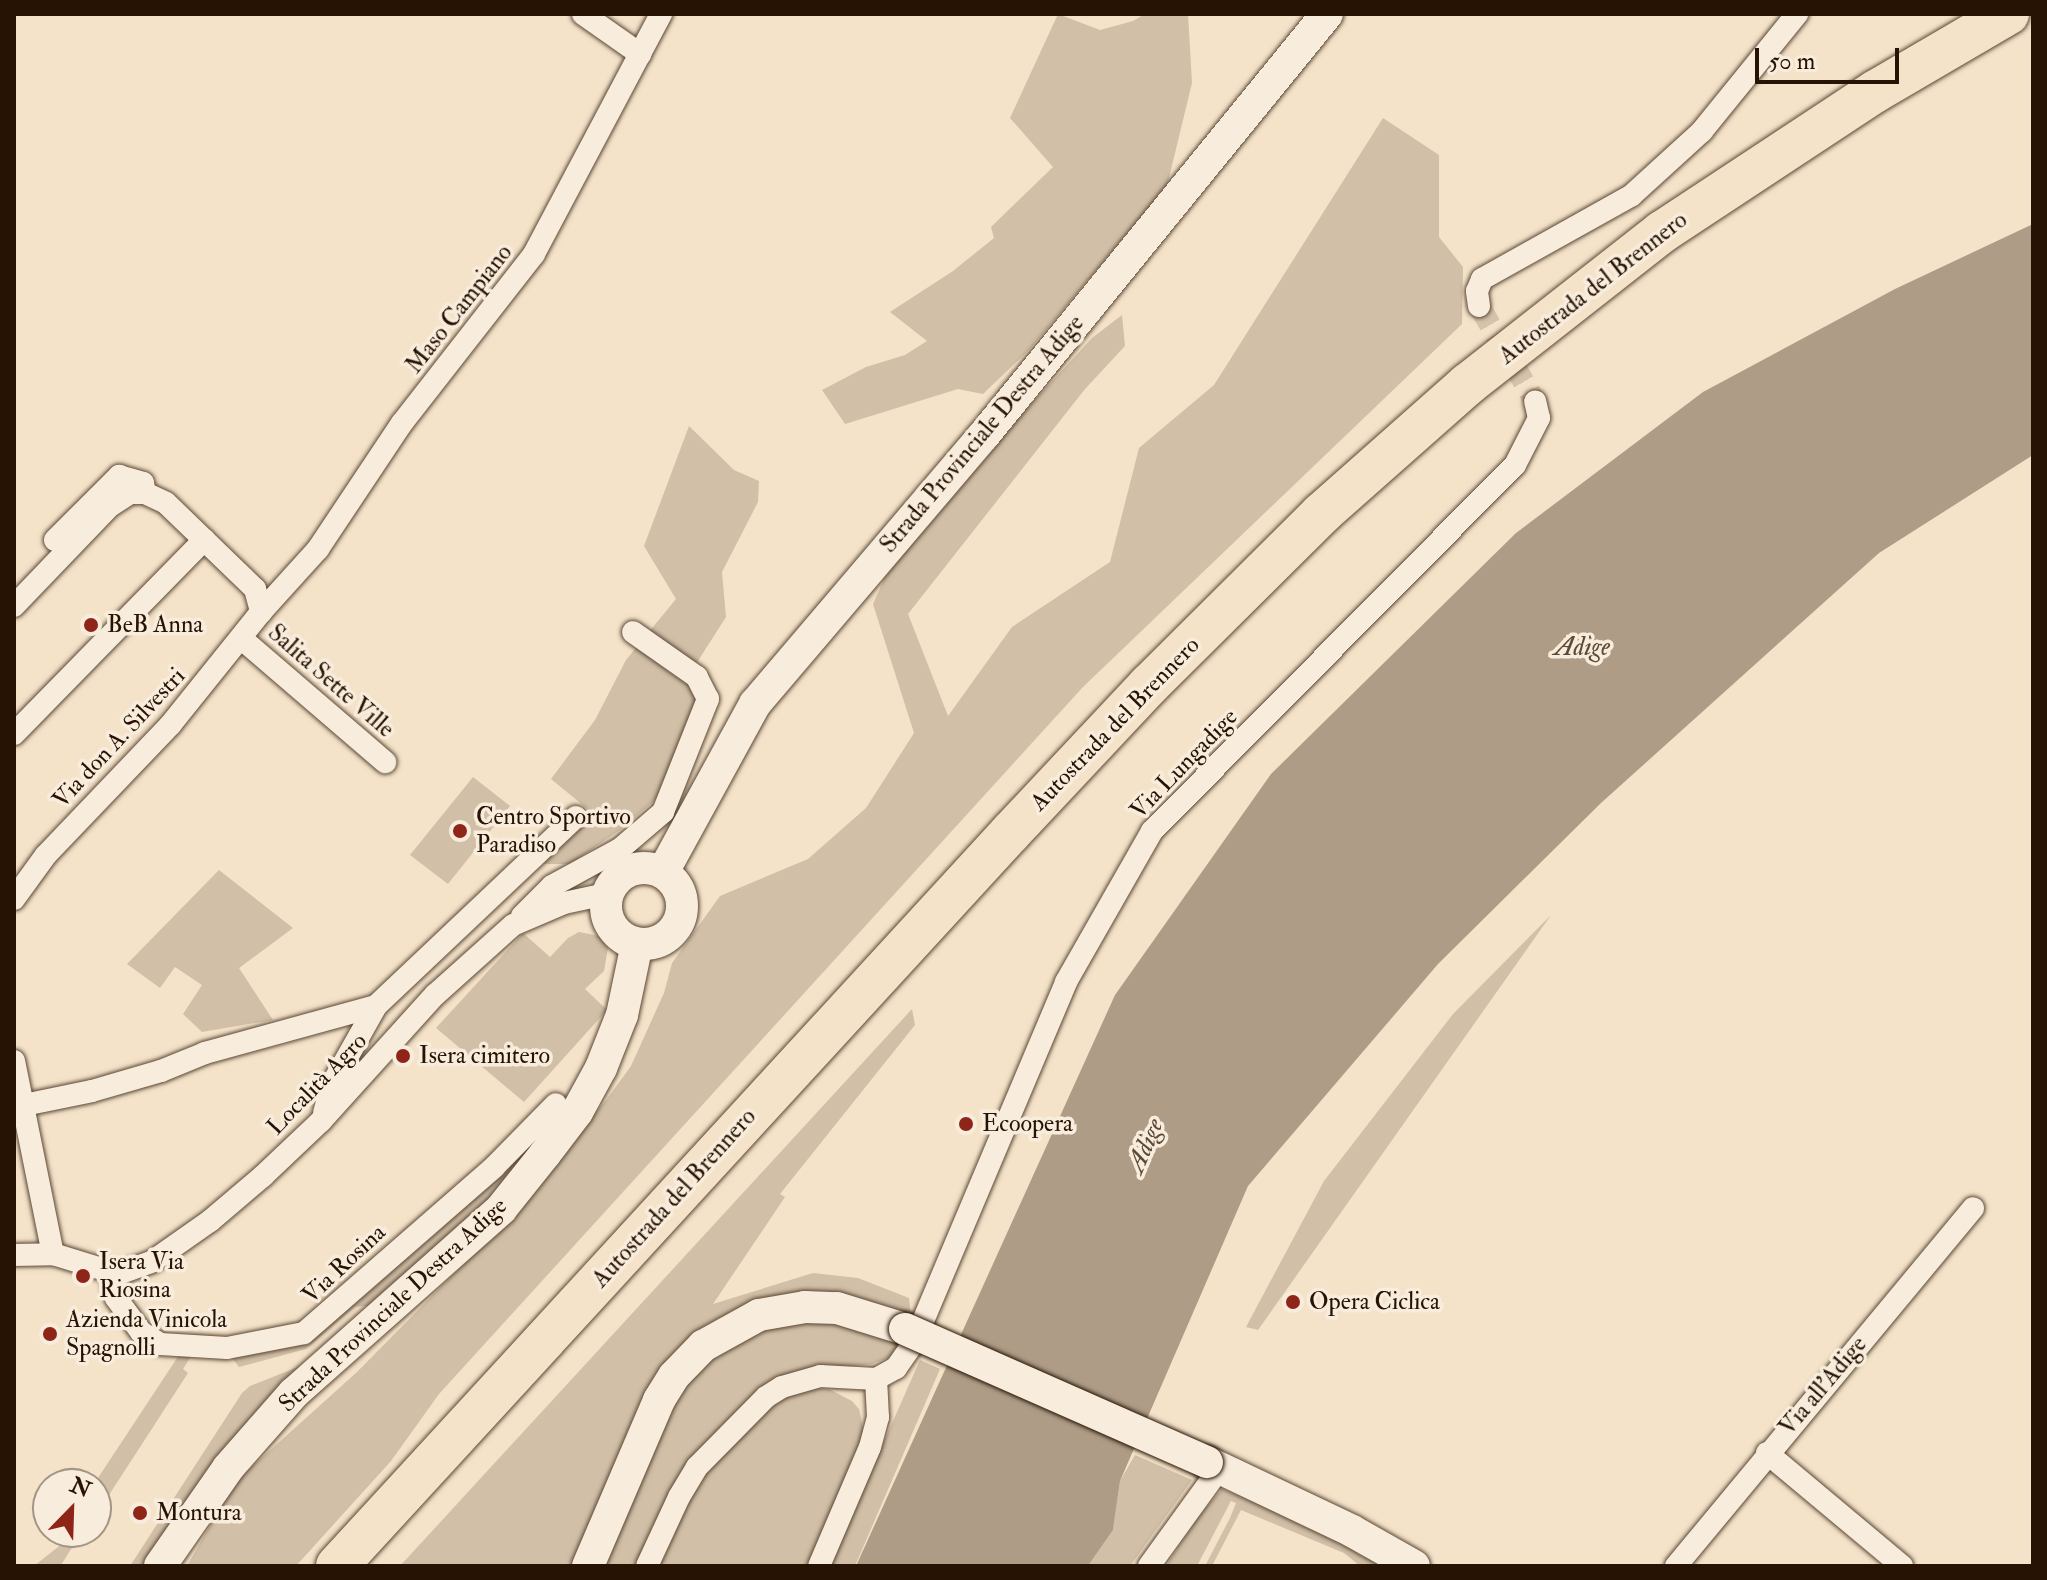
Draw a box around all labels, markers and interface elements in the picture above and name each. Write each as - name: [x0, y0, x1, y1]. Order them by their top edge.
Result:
- scale bar: [1759, 32, 1903, 82]
- text: 50 m: [1769, 46, 1815, 77]
- street label: Autostrada del Brennero: [1493, 206, 1693, 370]
- street label: Maso Campiano: [400, 239, 518, 379]
- street label: Strada Provinciale Destra Adige: [874, 309, 1090, 559]
- place label: BeB Anna: [107, 611, 203, 639]
- marker: BeB Anna: [82, 616, 100, 634]
- street label: Salita Sette Ville: [262, 618, 400, 744]
- street label: Autostrada del Brennero: [1024, 631, 1206, 817]
- water label: Adige: [1554, 632, 1610, 664]
- street label: Via don A. Silvestri: [47, 662, 191, 814]
- street label: Via Lungadige: [1124, 703, 1244, 825]
- place label: Centro Sportivo Paradiso: [476, 803, 631, 859]
- marker: Centro Sportivo Paradiso: [451, 822, 469, 840]
- street label: Località Agro: [261, 1027, 373, 1141]
- place label: Isera cimitero: [419, 1042, 550, 1070]
- marker: Isera cimitero: [394, 1047, 412, 1065]
- street label: Autostrada del Brennero: [586, 1103, 762, 1293]
- place label: Ecoopera: [982, 1110, 1073, 1138]
- water label: Adige: [1121, 1114, 1171, 1178]
- marker: Ecoopera: [957, 1115, 975, 1133]
- street label: Strada Provinciale Destra Adige: [273, 1192, 513, 1418]
- street label: Via Rosina: [296, 1218, 392, 1310]
- place label: Isera Via Riosina: [99, 1248, 184, 1304]
- marker: Isera Via Riosina: [74, 1267, 92, 1285]
- place label: Opera Ciclica: [1309, 1288, 1440, 1316]
- marker: Opera Ciclica: [1284, 1293, 1302, 1311]
- place label: Azienda Vinicola Spagnolli: [66, 1306, 227, 1362]
- marker: Azienda Vinicola Spagnolli: [41, 1325, 59, 1343]
- street label: Via all'Adige: [1773, 1330, 1873, 1442]
- north arrow: [32, 1468, 112, 1548]
- text: N: [66, 1471, 95, 1504]
- place label: Montura: [156, 1499, 242, 1527]
- marker: Montura: [131, 1504, 149, 1522]

